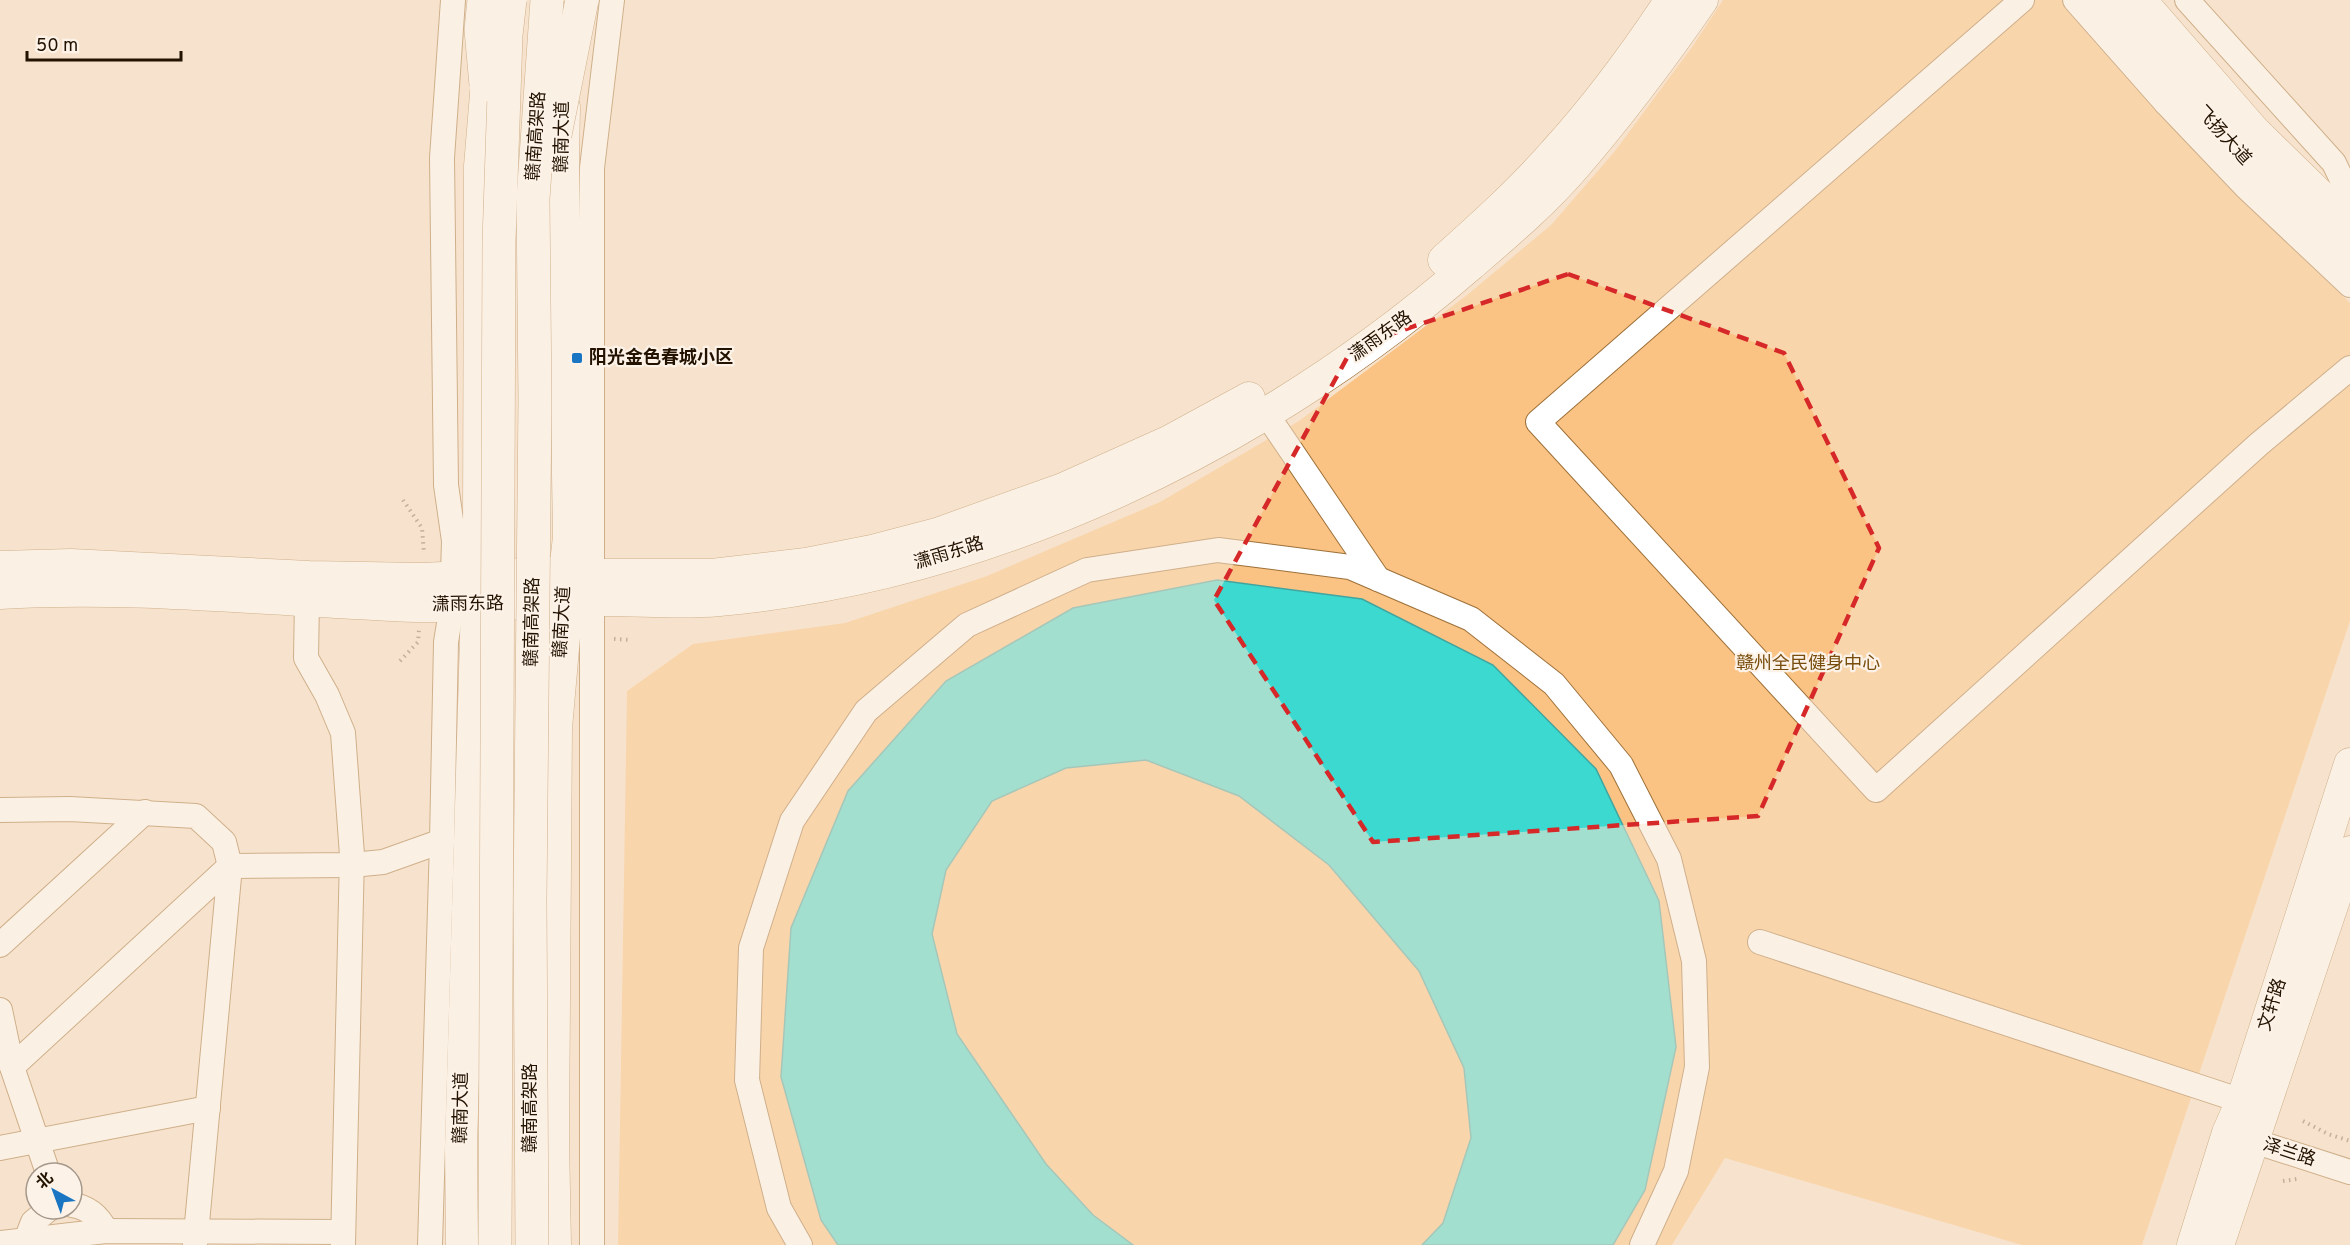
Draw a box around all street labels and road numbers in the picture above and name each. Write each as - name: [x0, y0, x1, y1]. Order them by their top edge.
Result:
- street label: 赣南高架路: [522, 90, 552, 182]
- street label: 赣南大道: [551, 101, 575, 173]
- street label: 飞扬大道: [2190, 102, 2256, 170]
- street label: 潇雨东路: [1345, 307, 1417, 367]
- street label: 潇雨东路: [911, 532, 987, 576]
- street label: 赣南高架路: [521, 577, 545, 667]
- street label: 赣南大道: [550, 585, 576, 659]
- street label: 潇雨东路: [432, 593, 504, 617]
- street label: 文轩路: [2254, 976, 2292, 1034]
- street label: 赣南高架路: [520, 1063, 543, 1153]
- street label: 赣南大道: [450, 1072, 474, 1144]
- street label: 泽兰路: [2260, 1134, 2318, 1172]

